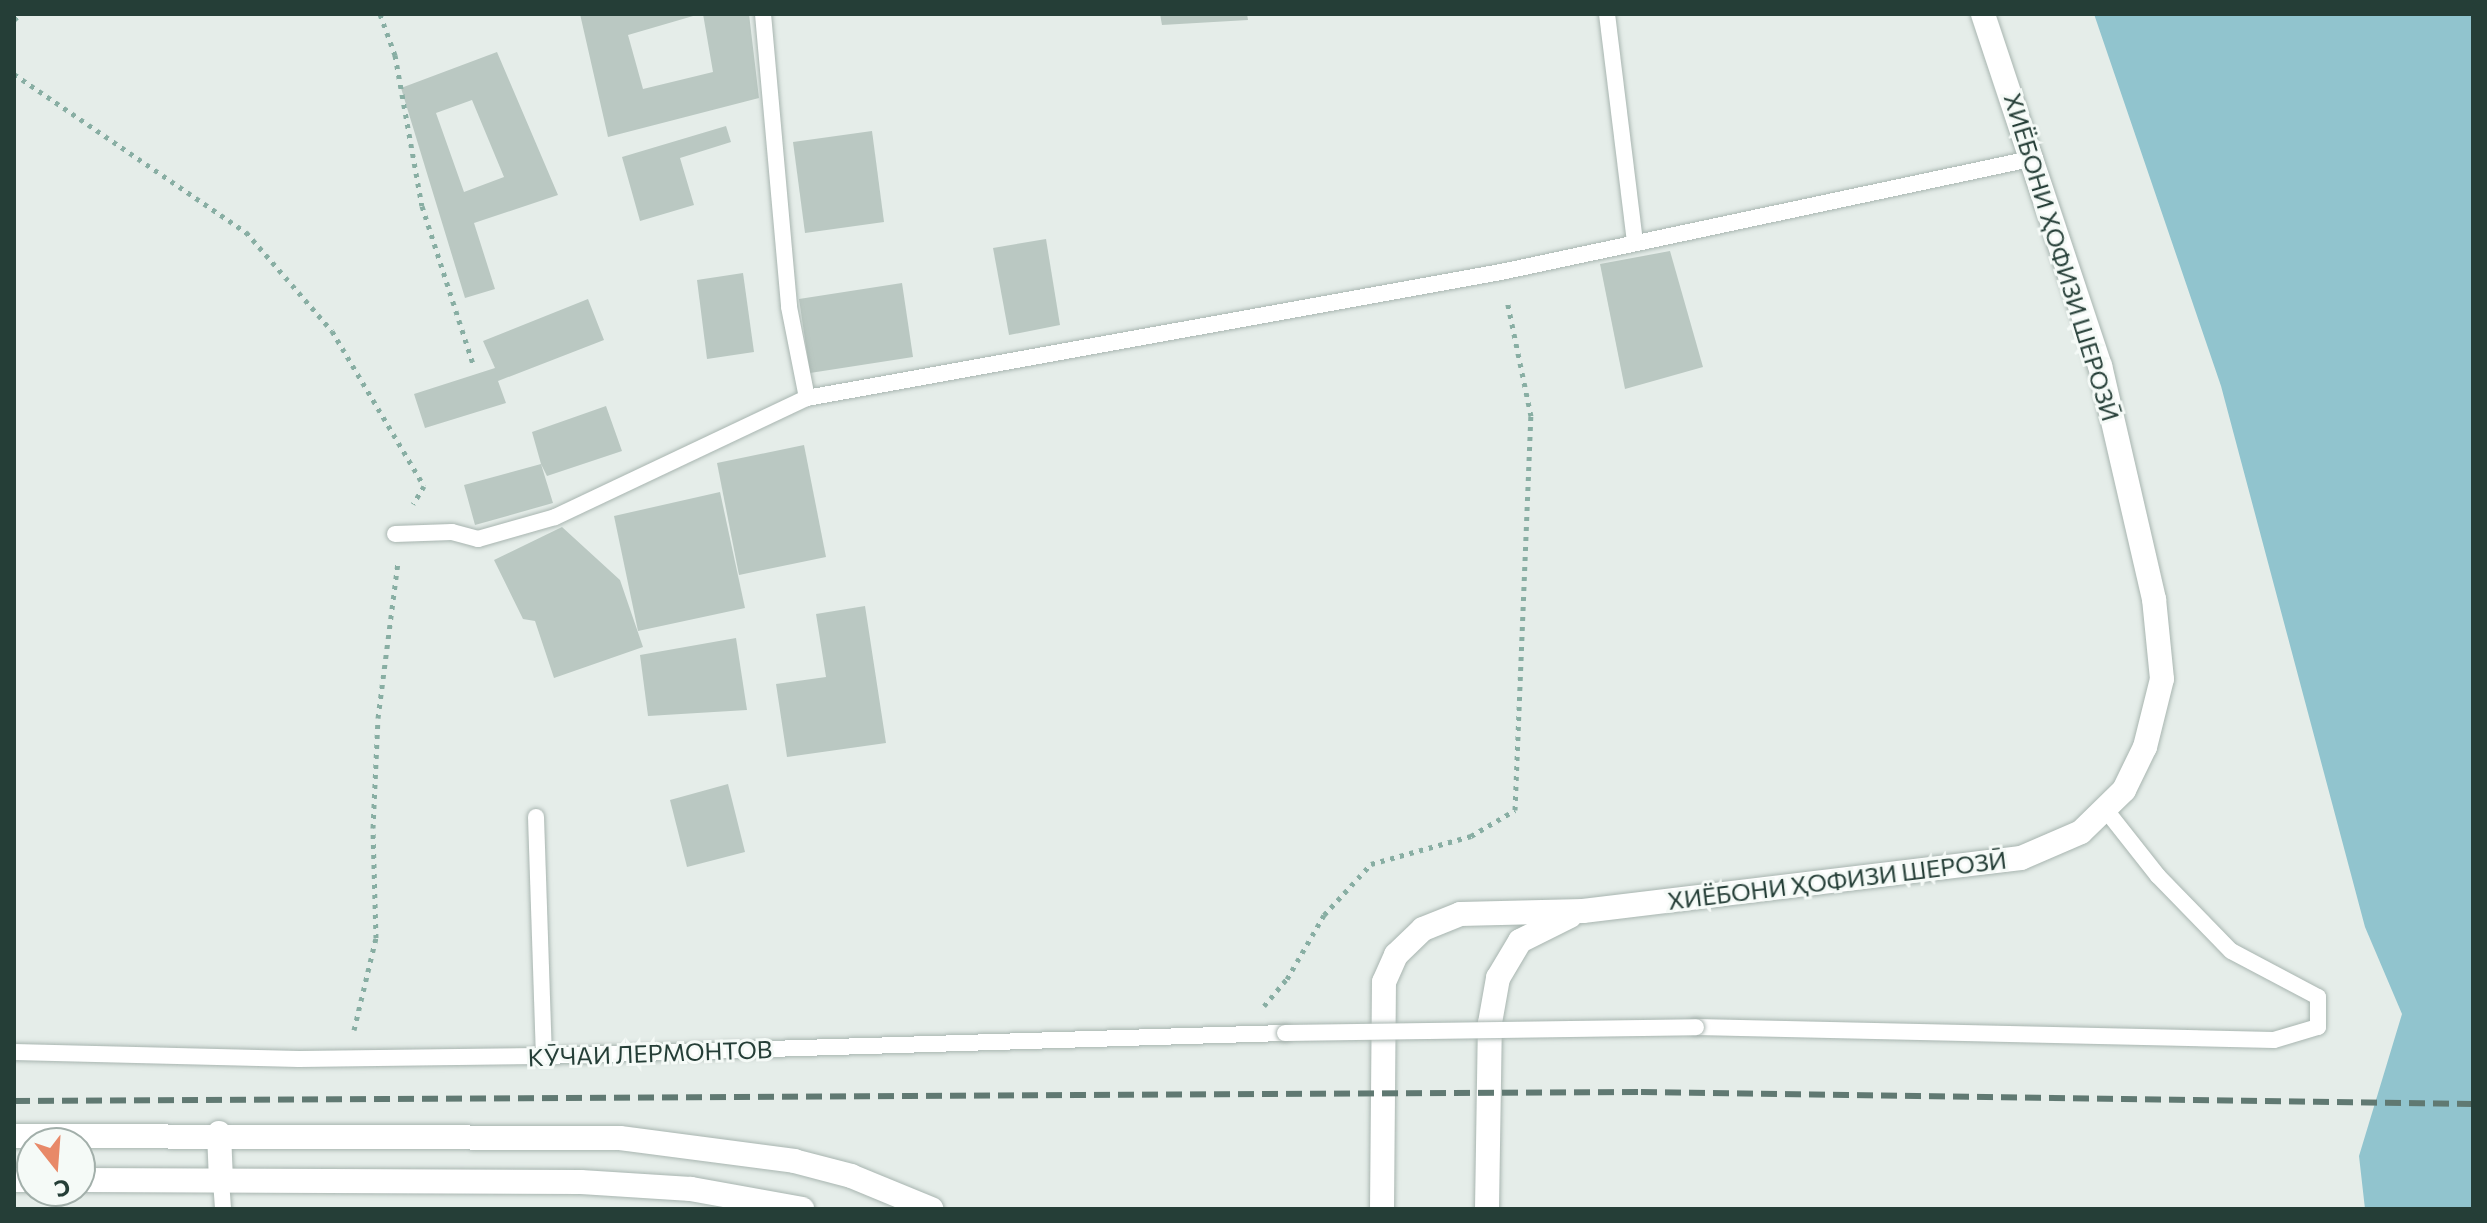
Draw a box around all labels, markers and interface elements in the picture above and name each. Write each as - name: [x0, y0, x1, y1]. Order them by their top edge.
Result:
- street label: ХИЁБОНИ ҲОФИЗИ ШЕРОЗӢ: [1998, 90, 2126, 424]
- street label: ХИЁБОНИ ҲОФИЗИ ШЕРОЗӢ: [1666, 845, 2008, 915]
- street label: КӮЧАИ ЛЕРМОНТОВ: [527, 1034, 773, 1072]
- north arrow: [16, 1127, 96, 1207]
- text: С: [51, 1173, 74, 1204]

